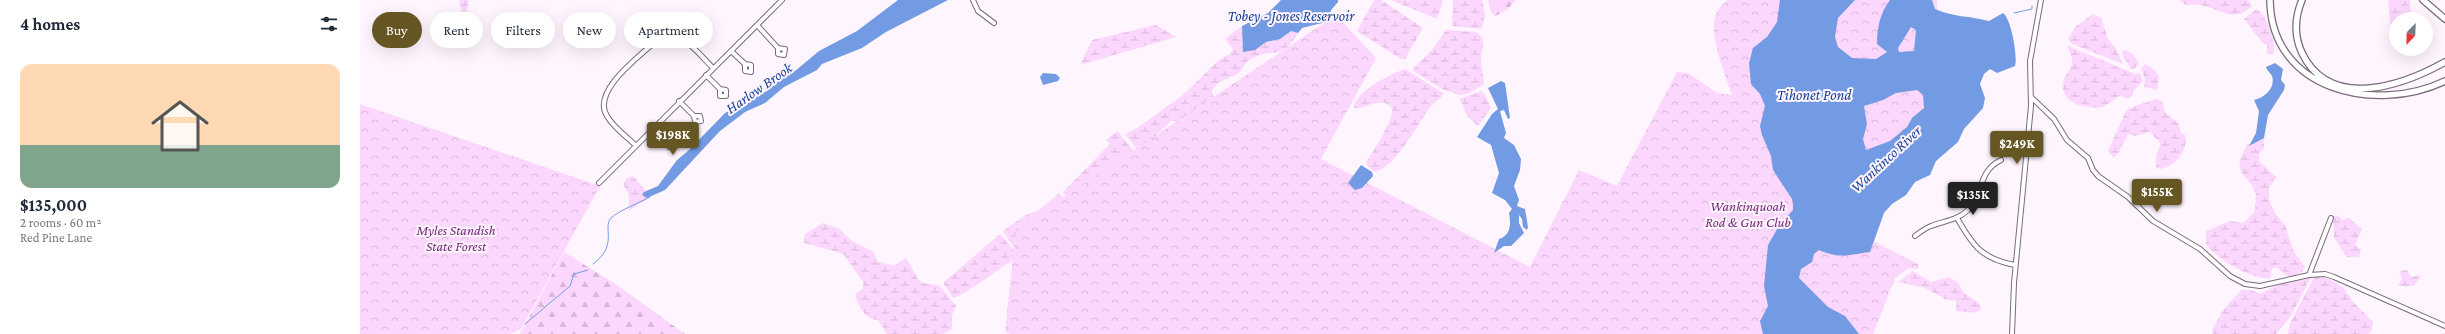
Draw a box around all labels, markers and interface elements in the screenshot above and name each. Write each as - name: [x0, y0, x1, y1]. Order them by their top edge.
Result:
- water label: Tobey - Jones Reservoir: [1228, 8, 1355, 25]
- chip: Buy: [372, 12, 422, 48]
- chip: Rent: [430, 12, 483, 48]
- chip: Filters: [491, 12, 555, 48]
- chip: New: [563, 12, 616, 48]
- chip: Apartment: [624, 12, 713, 48]
- north arrow: [2389, 12, 2433, 56]
- map controls: [2389, 12, 2433, 56]
- icon: filters: [318, 13, 340, 35]
- text: 4 homes: [20, 15, 80, 34]
- water label: Harlow Brook: [723, 59, 796, 117]
- water label: Tihonet Pond: [1777, 87, 1852, 103]
- icon: home: [144, 90, 216, 162]
- pin: $198K: [645, 122, 701, 156]
- water label: Wankinco River: [1848, 122, 1925, 195]
- text: $198K: [656, 127, 690, 142]
- pin: $249K: [1989, 131, 2045, 165]
- text: $249K: [1999, 136, 2035, 151]
- pin: $155K: [2129, 179, 2185, 213]
- pin: $135K: [1945, 182, 2001, 216]
- text: $155K: [2141, 184, 2173, 199]
- text: $135K: [1957, 187, 1989, 202]
- text: $135,000: [20, 196, 87, 215]
- park label: Wankinquoah Rod & Gun Club: [1705, 198, 1791, 230]
- text: 2 rooms · 60 m²: [20, 215, 101, 230]
- park label: Myles Standish State Forest: [416, 222, 496, 254]
- text: Red Pine Lane: [20, 230, 92, 245]

